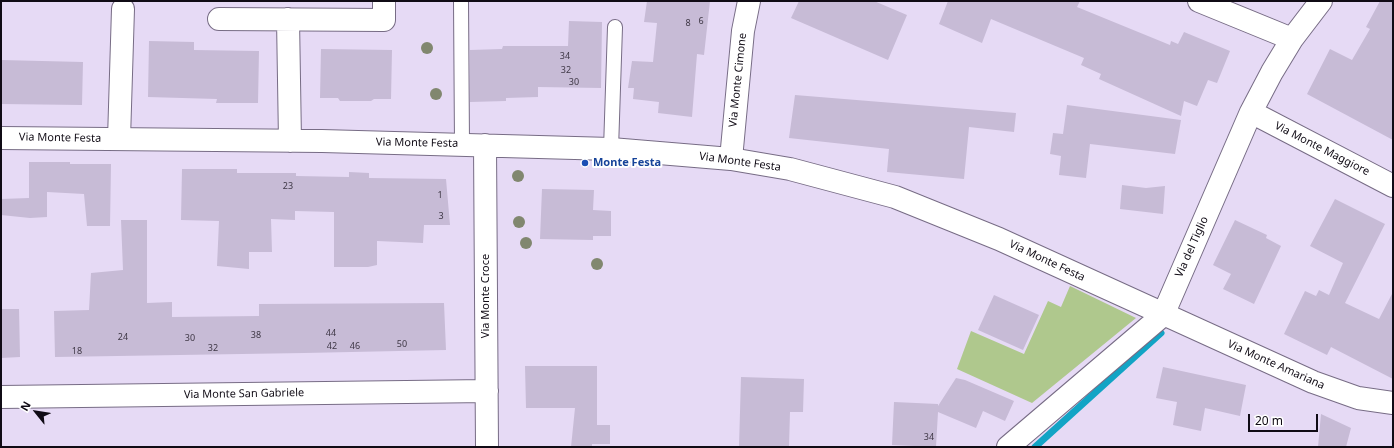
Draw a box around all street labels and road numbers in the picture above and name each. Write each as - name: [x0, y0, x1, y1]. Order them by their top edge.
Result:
- street label: Via Monte Cimone: [726, 32, 750, 128]
- street label: Via Monte Maggiore: [1272, 119, 1372, 179]
- street label: Via Monte Festa: [19, 131, 101, 145]
- street label: Via Monte Festa: [376, 136, 458, 150]
- street label: Via Monte Festa: [698, 150, 782, 174]
- street label: Via del Tiglio: [1173, 215, 1211, 279]
- street label: Via Monte Festa: [1007, 238, 1087, 284]
- street label: Via Monte Croce: [479, 254, 493, 338]
- street label: Via Monte Amariana: [1225, 338, 1327, 392]
- street label: Via Monte San Gabriele: [184, 386, 304, 402]

